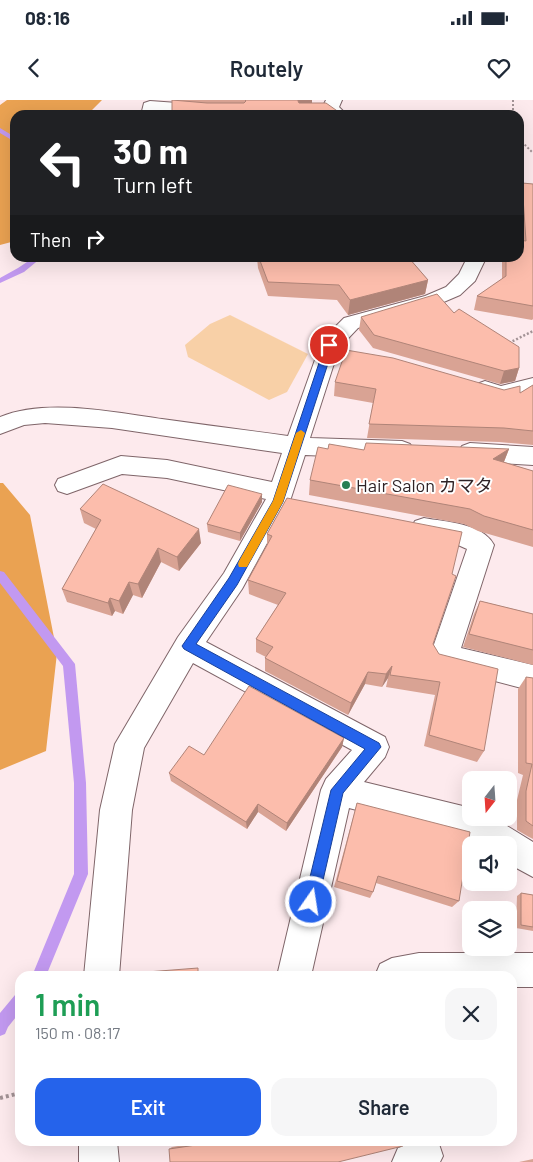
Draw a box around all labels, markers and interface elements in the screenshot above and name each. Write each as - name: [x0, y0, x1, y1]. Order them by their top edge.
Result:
- text: 08:16: [25, 6, 70, 29]
- icon: back: [20, 54, 48, 82]
- icon: heart: [485, 54, 513, 82]
- text: Routely: [230, 55, 303, 81]
- text: 30 m: [113, 129, 188, 171]
- icon: left: [30, 130, 95, 195]
- text: Turn left: [113, 171, 193, 197]
- icon: right: [81, 225, 109, 253]
- text: Then: [30, 228, 71, 251]
- pin: [308, 324, 350, 366]
- icon: arrive: [315, 331, 343, 359]
- place label: Hair Salon カマタ: [356, 474, 493, 496]
- marker: Hair Salon カマタ: [340, 479, 352, 491]
- north arrow: [462, 771, 518, 826]
- map controls: [462, 771, 517, 956]
- button: sound: [462, 836, 517, 891]
- position arrow: [284, 875, 336, 927]
- button: layers: [462, 901, 517, 956]
- text: 1 min: [35, 986, 100, 1022]
- button: close: [445, 988, 497, 1040]
- text: 150 m · 08:17: [35, 1023, 120, 1042]
- button: Exit: [35, 1078, 261, 1136]
- button: Share: [271, 1078, 497, 1136]

